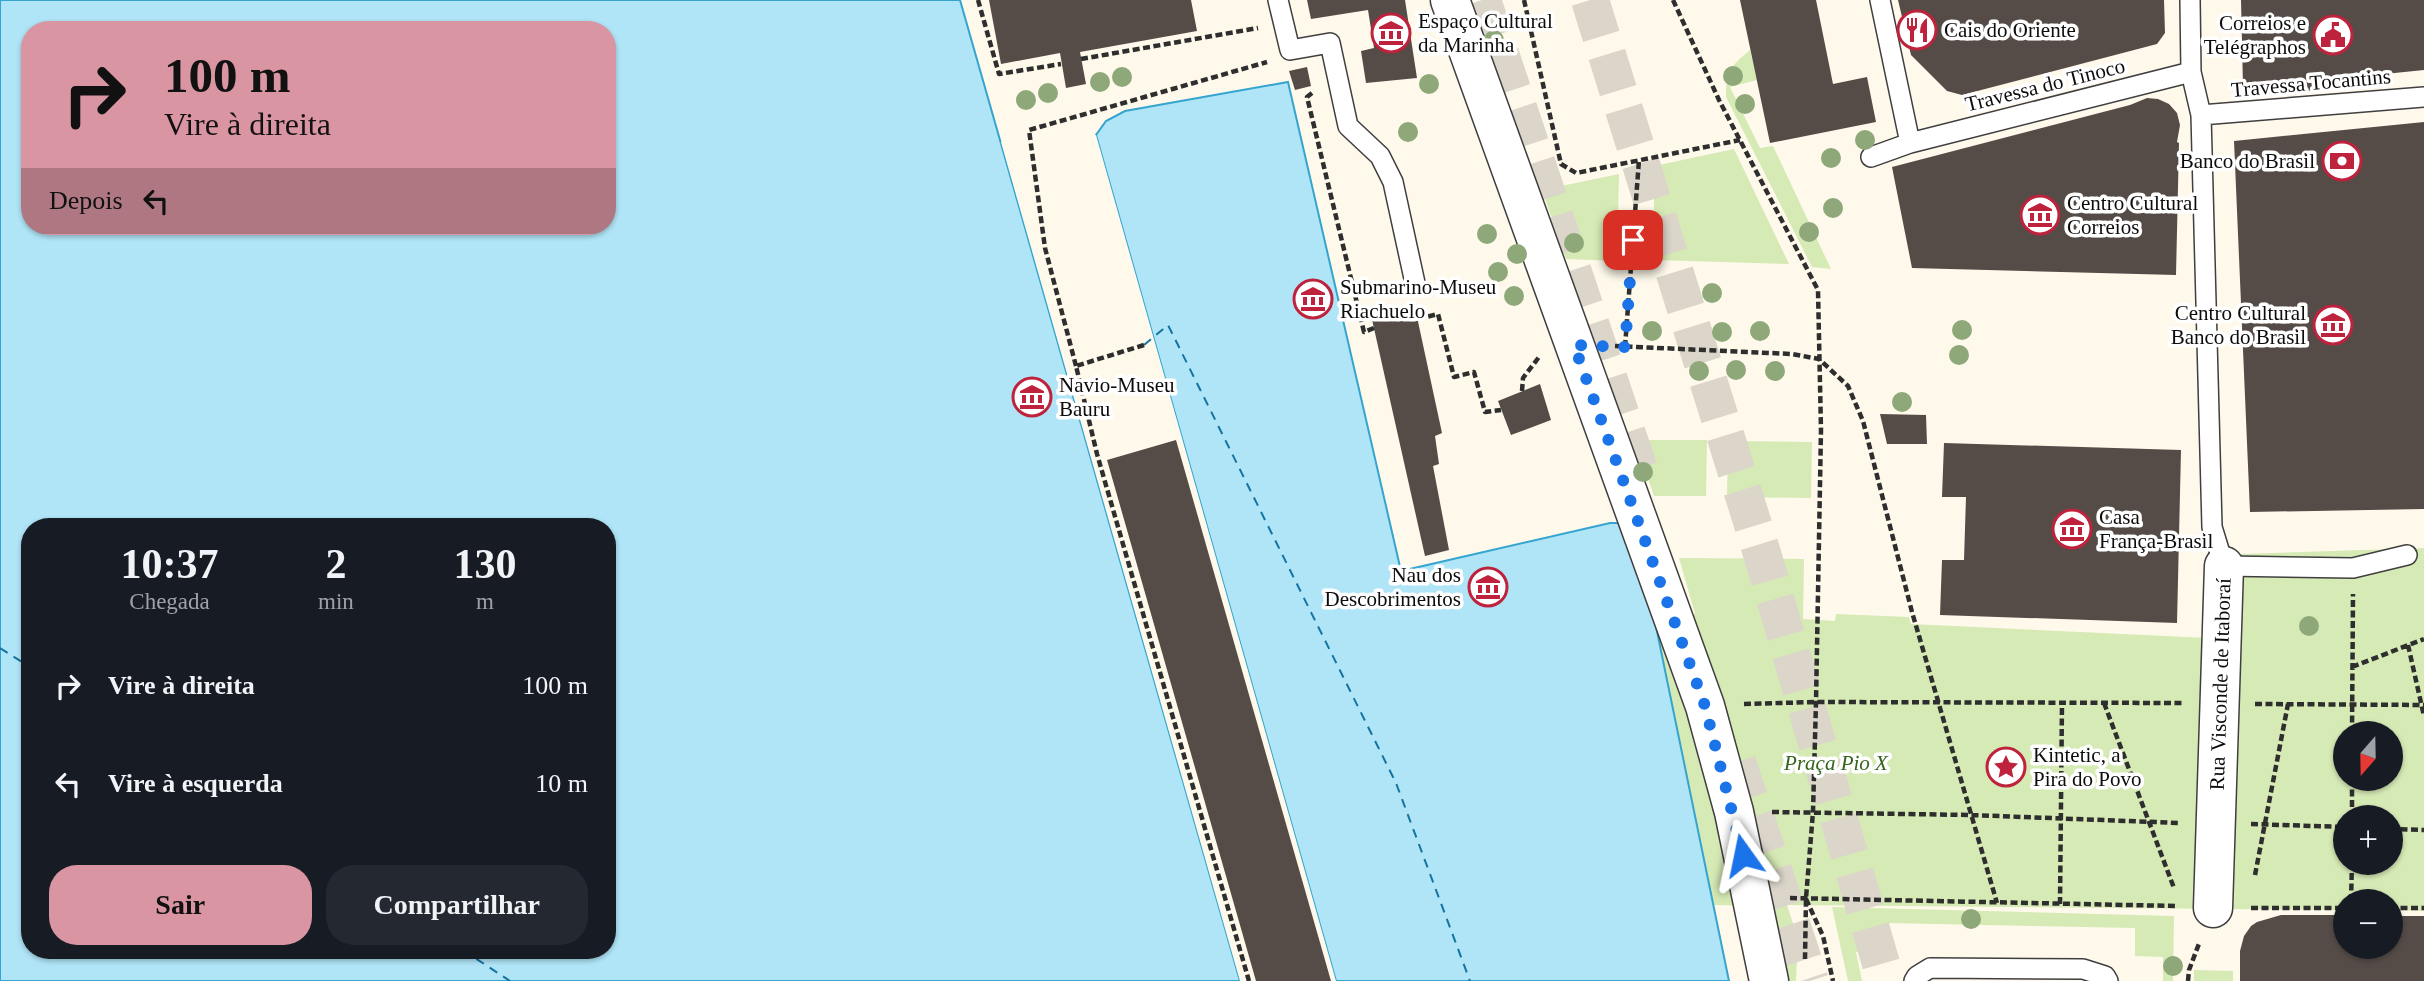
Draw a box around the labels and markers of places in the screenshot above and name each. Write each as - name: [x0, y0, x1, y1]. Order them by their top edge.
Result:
- place label: Espaço Cultural da Marinha: [1418, 9, 1553, 57]
- restaurant icon: Cais do Oriente: [1896, 9, 1938, 51]
- place label: Correios e Telégraphos: [2204, 11, 2306, 59]
- museum icon: Espaço Cultural da Marinha: [1370, 12, 1412, 54]
- public building icon: Correios e Telégraphos: [2312, 14, 2354, 56]
- place label: Cais do Oriente: [1944, 18, 2076, 42]
- bank icon: Banco do Brasil: [2321, 140, 2363, 182]
- place label: Banco do Brasil: [2180, 149, 2315, 173]
- place label: Centro Cultural Correios: [2067, 191, 2198, 239]
- museum icon: Centro Cultural Correios: [2019, 194, 2061, 236]
- pin: [1603, 210, 1663, 270]
- place label: Submarino-Museu Riachuelo: [1340, 275, 1497, 323]
- museum icon: Submarino-Museu Riachuelo: [1292, 278, 1334, 320]
- place label: Centro Cultural Banco do Brasil: [2171, 301, 2306, 349]
- museum icon: Centro Cultural Banco do Brasil: [2312, 304, 2354, 346]
- place label: Navio-Museu Bauru: [1059, 373, 1175, 421]
- museum icon: Navio-Museu Bauru: [1011, 376, 1053, 418]
- place label: Casa França-Brasil: [2099, 505, 2213, 553]
- museum icon: Casa França-Brasil: [2051, 508, 2093, 550]
- place label: Nau dos Descobrimentos: [1325, 563, 1461, 611]
- museum icon: Nau dos Descobrimentos: [1467, 566, 1509, 608]
- place label: Kintetic, a Pira do Povo: [2033, 743, 2142, 791]
- place icon: Kintetic, a Pira do Povo: [1985, 746, 2027, 788]

